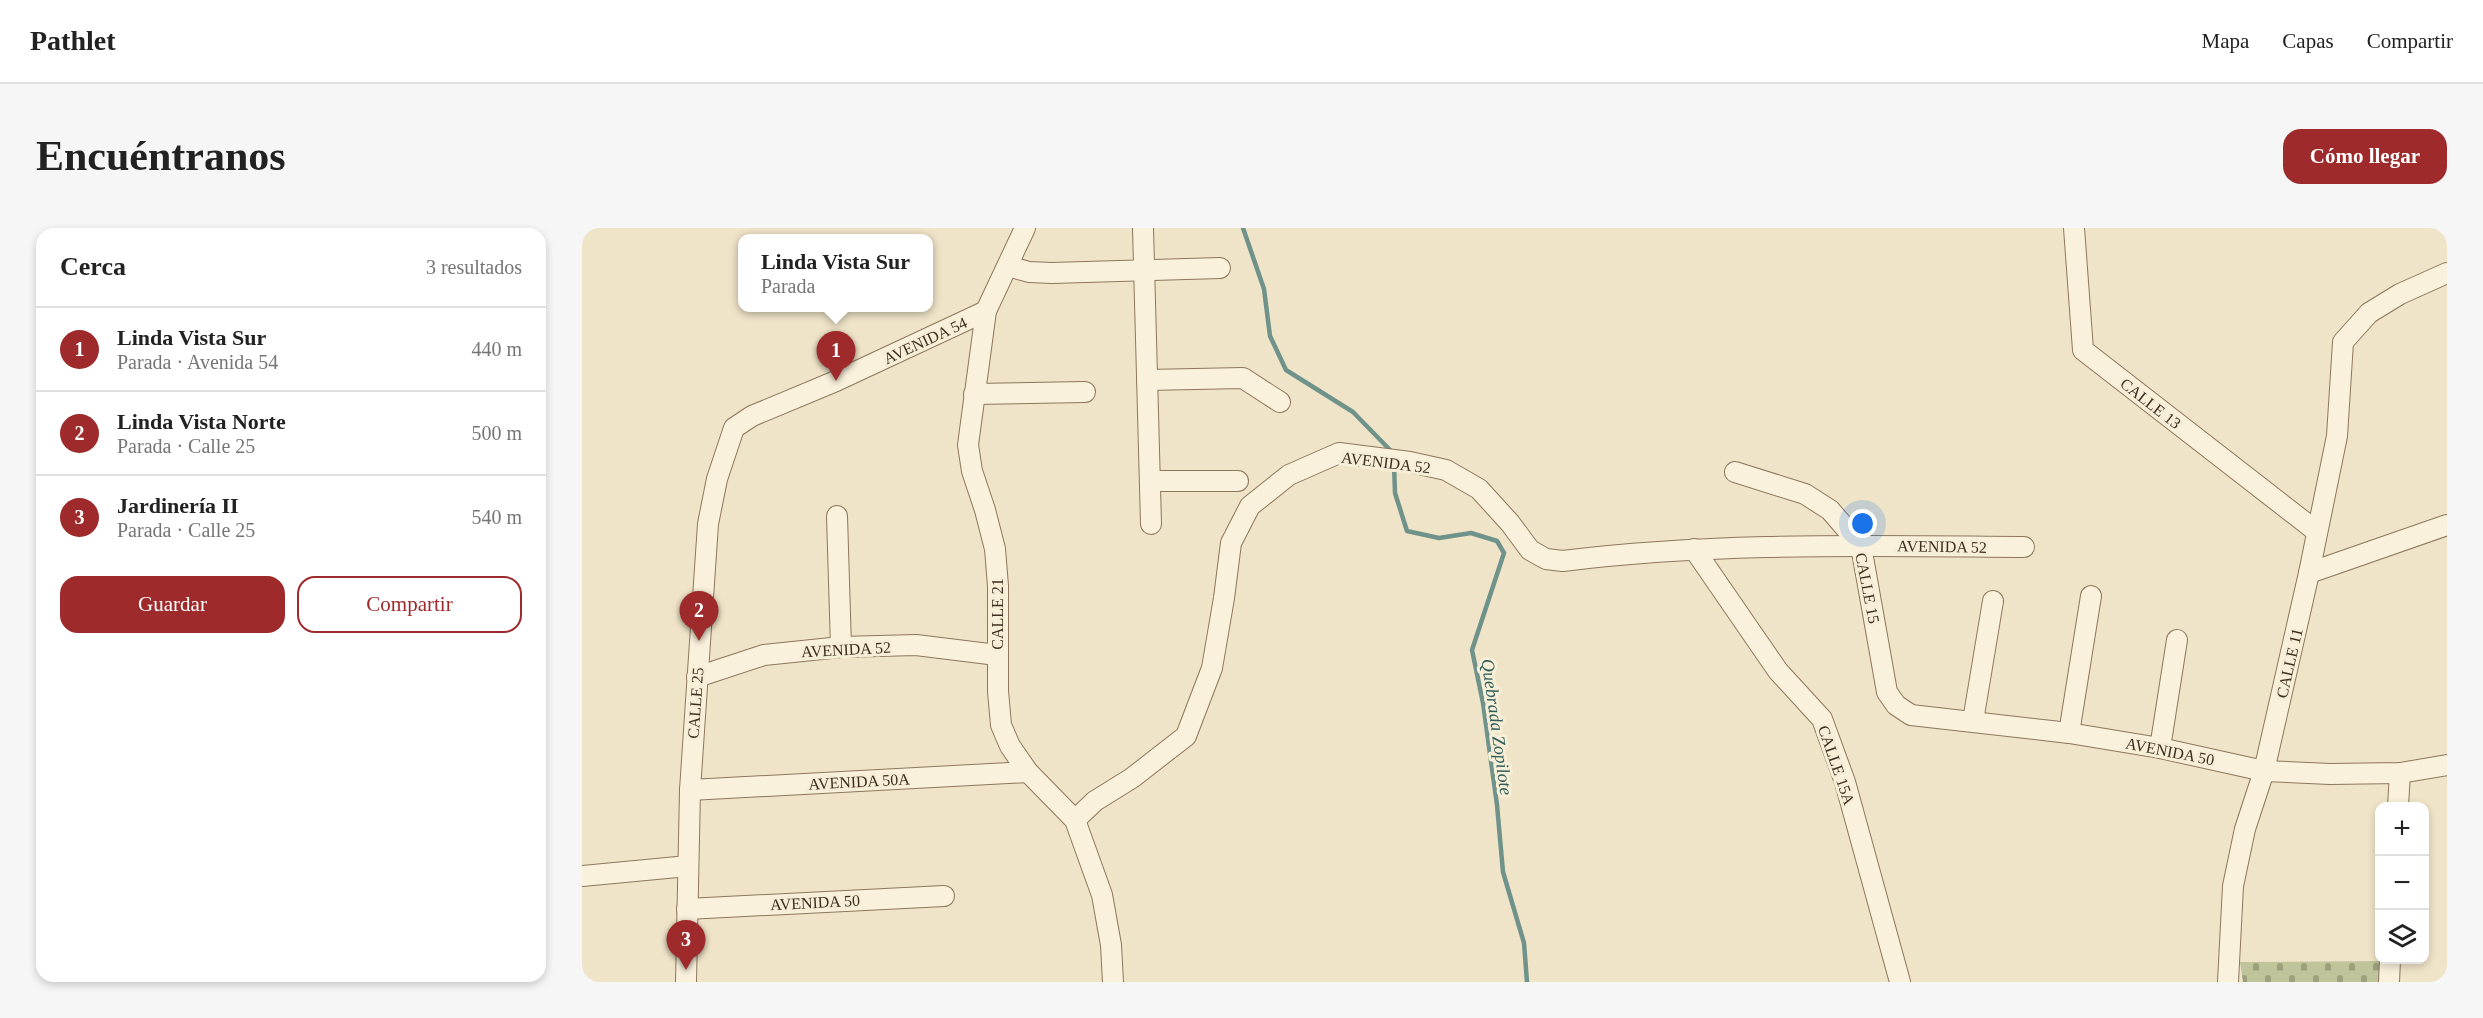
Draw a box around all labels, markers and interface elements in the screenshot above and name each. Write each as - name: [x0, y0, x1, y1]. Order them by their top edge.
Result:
- text: Pathlet: [30, 25, 116, 56]
- text: Mapa: [2202, 29, 2249, 53]
- text: Capas: [2282, 29, 2334, 53]
- text: Compartir: [2367, 29, 2453, 53]
- button: Cómo llegar: [2283, 129, 2447, 184]
- text: Encuéntranos: [36, 133, 286, 179]
- popup: [738, 234, 933, 312]
- text: Linda Vista Sur: [761, 249, 910, 274]
- text: Cerca: [60, 252, 126, 281]
- text: 3 resultados: [426, 256, 522, 278]
- text: Parada: [761, 275, 815, 297]
- street label: AVENIDA 54: [881, 314, 970, 367]
- text: Linda Vista Sur: [117, 325, 266, 350]
- pin: 1: [816, 332, 856, 381]
- text: 1: [75, 338, 85, 360]
- text: 440 m: [471, 338, 522, 360]
- text: Parada · Avenida 54: [117, 351, 278, 373]
- street label: CALLE 13: [2117, 375, 2184, 432]
- text: Linda Vista Norte: [117, 409, 286, 434]
- text: 2: [75, 422, 85, 444]
- text: 500 m: [471, 422, 522, 444]
- text: Parada · Calle 25: [117, 435, 255, 457]
- street label: AVENIDA 52: [1340, 449, 1432, 476]
- text: Jardinería II: [117, 493, 239, 518]
- text: 3: [75, 506, 85, 528]
- text: 540 m: [471, 506, 522, 528]
- your location: [1848, 509, 1877, 538]
- text: Parada · Calle 25: [117, 519, 255, 541]
- street label: AVENIDA 52: [1897, 537, 1987, 556]
- street label: CALLE 15: [1852, 551, 1883, 625]
- button: Guardar: [60, 576, 285, 633]
- button: Compartir: [297, 576, 522, 633]
- street label: CALLE 21: [989, 578, 1006, 650]
- pin: 2: [680, 592, 718, 641]
- street label: CALLE 11: [2273, 627, 2306, 700]
- street label: AVENIDA 52: [801, 639, 891, 660]
- water label: Quebrada Zopilote: [1478, 658, 1516, 796]
- street label: CALLE 25: [685, 667, 706, 739]
- street label: CALLE 15A: [1815, 723, 1858, 808]
- street label: AVENIDA 50: [2124, 735, 2216, 768]
- street label: AVENIDA 50A: [808, 770, 911, 793]
- map controls: [2375, 802, 2429, 964]
- button: +: [2375, 802, 2429, 856]
- button: −: [2375, 856, 2429, 910]
- street label: AVENIDA 50: [770, 892, 860, 913]
- button: layers: [2375, 910, 2429, 964]
- pin: 3: [666, 920, 706, 970]

